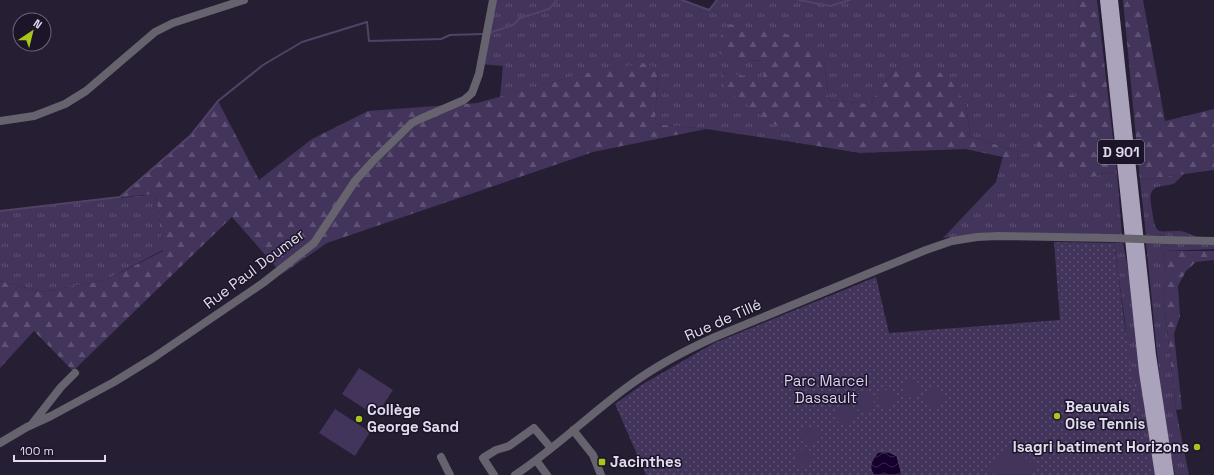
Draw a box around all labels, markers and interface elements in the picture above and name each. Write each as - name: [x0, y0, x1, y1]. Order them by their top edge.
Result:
- north arrow: [12, 12, 52, 52]
- text: N: [31, 16, 45, 32]
- road number: D 901: [1098, 140, 1144, 164]
- street label: Rue Paul Doumer: [200, 224, 308, 313]
- street label: Rue de Tillé: [681, 294, 764, 345]
- park label: Parc Marcel Dassault: [784, 371, 868, 407]
- place label: Beauvais Oise Tennis: [1065, 397, 1146, 433]
- place label: Collège George Sand: [367, 400, 459, 436]
- marker: Beauvais Oise Tennis: [1052, 411, 1062, 421]
- marker: Collège George Sand: [354, 414, 364, 424]
- scale bar: [14, 437, 105, 463]
- place label: Isagri batiment Horizons: [1013, 437, 1189, 456]
- marker: Isagri batiment Horizons: [1192, 442, 1202, 452]
- text: 100 m: [20, 443, 54, 459]
- place label: Jacinthes: [610, 452, 682, 471]
- marker: Jacinthes: [597, 457, 607, 467]

